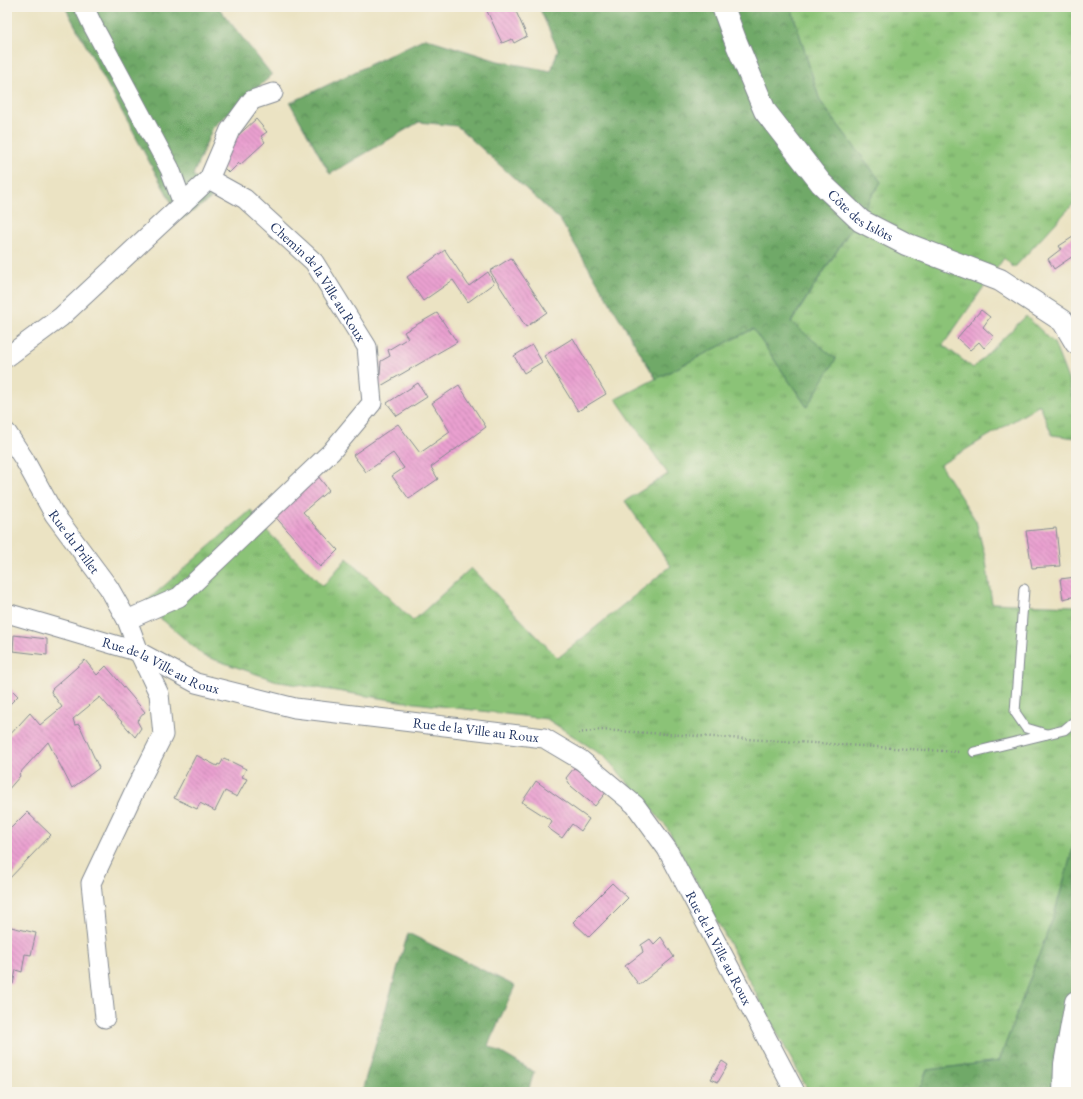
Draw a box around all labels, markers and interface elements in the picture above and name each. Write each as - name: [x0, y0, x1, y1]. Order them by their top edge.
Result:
- street label: Côte des Islôts: [824, 185, 897, 245]
- street label: Chemin de la Ville au Roux: [266, 217, 370, 345]
- street label: Rue du Prillet: [45, 506, 105, 578]
- street label: Rue de la Ville au Roux: [100, 633, 221, 698]
- street label: Rue de la Ville au Roux: [412, 713, 540, 746]
- street label: Rue de la Ville au Roux: [682, 888, 757, 1008]

